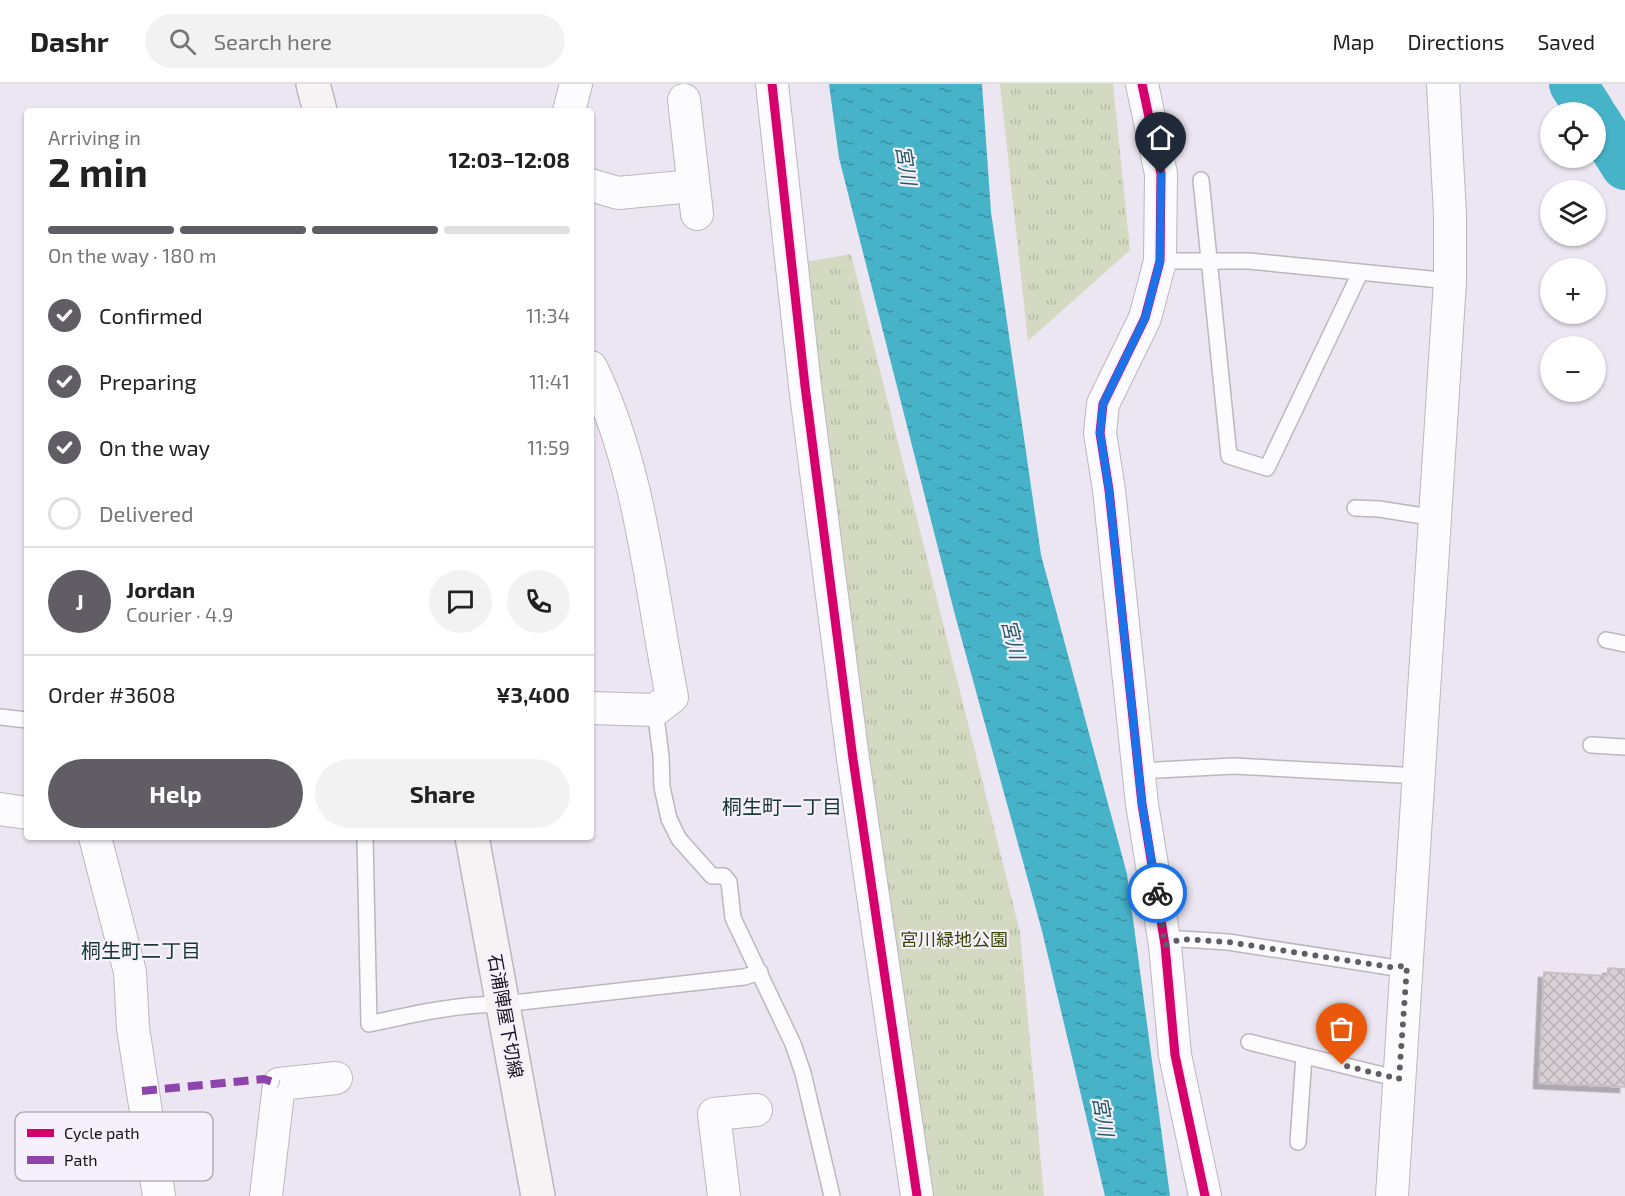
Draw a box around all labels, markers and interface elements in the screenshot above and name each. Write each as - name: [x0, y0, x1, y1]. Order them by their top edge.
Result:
- search box: [145, 14, 565, 68]
- text: Dashr: [30, 24, 109, 58]
- icon: search: [166, 25, 199, 58]
- text: Search here: [214, 28, 332, 54]
- text: Map: [1332, 29, 1375, 54]
- text: Directions: [1408, 29, 1504, 54]
- text: Saved: [1537, 29, 1595, 54]
- map controls: [1540, 102, 1606, 402]
- button: locate: [1540, 102, 1606, 168]
- pin: [1135, 112, 1186, 174]
- icon: home: [1144, 121, 1177, 154]
- text: Arriving in: [48, 125, 141, 149]
- water label: 宮川: [892, 143, 922, 189]
- text: 12:03–12:08: [449, 146, 570, 172]
- text: 2 min: [48, 148, 148, 195]
- button: layers: [1540, 180, 1606, 246]
- text: On the way · 180 m: [48, 243, 216, 267]
- button: +: [1540, 258, 1606, 324]
- icon: check: [48, 299, 81, 332]
- text: Confirmed: [99, 302, 203, 328]
- text: 11:34: [526, 303, 570, 327]
- button: −: [1540, 336, 1606, 402]
- icon: check: [48, 365, 81, 398]
- text: Preparing: [99, 368, 197, 394]
- text: 11:41: [529, 369, 570, 393]
- icon: check: [48, 431, 81, 464]
- text: On the way: [99, 434, 210, 460]
- text: 11:59: [527, 435, 570, 459]
- text: Delivered: [99, 500, 194, 526]
- button: chat: [429, 570, 492, 633]
- button: phone: [507, 570, 570, 633]
- text: Jordan: [126, 576, 195, 602]
- text: J: [75, 588, 84, 614]
- text: Courier · 4.9: [126, 602, 233, 626]
- water label: 宮川: [998, 617, 1031, 663]
- text: Order #3608: [48, 681, 176, 707]
- text: ¥3,400: [496, 681, 570, 707]
- button: Help: [48, 759, 303, 828]
- button: Share: [315, 759, 570, 828]
- district label: 桐生町一丁目: [722, 794, 842, 818]
- courier: [1127, 863, 1187, 923]
- icon: bike: [1141, 877, 1174, 910]
- park label: 宮川緑地公園: [900, 928, 1008, 950]
- district label: 桐生町二丁目: [81, 938, 201, 962]
- street label: 石浦陣屋下切線: [484, 952, 528, 1080]
- pin: [1316, 1003, 1367, 1065]
- icon: bag: [1325, 1012, 1358, 1045]
- water label: 宮川: [1089, 1094, 1120, 1140]
- legend: [15, 1112, 213, 1181]
- text: Cycle path: [64, 1123, 140, 1142]
- text: Path: [64, 1150, 98, 1169]

